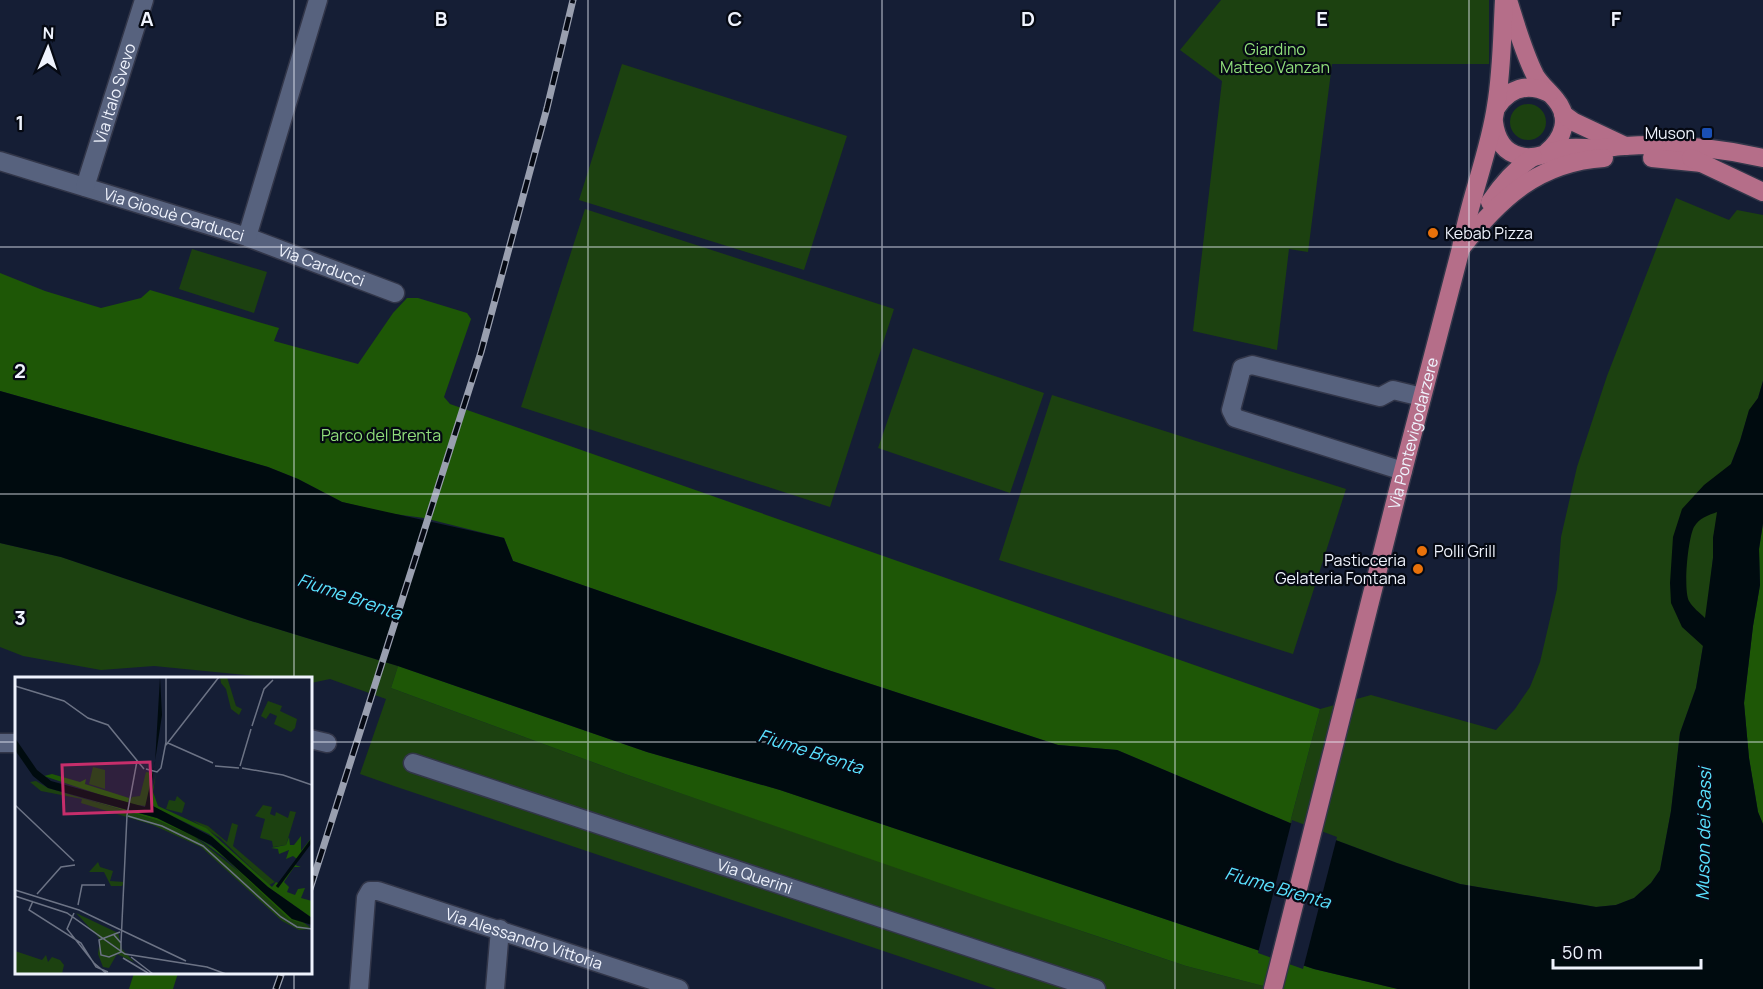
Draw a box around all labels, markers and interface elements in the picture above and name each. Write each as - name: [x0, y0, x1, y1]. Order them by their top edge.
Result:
- text: A: [140, 5, 154, 32]
- text: B: [435, 5, 448, 32]
- text: C: [728, 5, 742, 32]
- text: D: [1021, 5, 1035, 32]
- text: E: [1316, 5, 1328, 32]
- text: F: [1611, 5, 1622, 32]
- north arrow: [18, 18, 78, 78]
- text: N: [42, 22, 55, 44]
- park label: Giardino Matteo Vanzan: [1220, 38, 1330, 78]
- street label: Via Italo Svevo: [88, 40, 141, 147]
- text: 1: [16, 109, 24, 136]
- place label: Muson: [1645, 122, 1695, 144]
- marker: Muson: [1700, 126, 1714, 140]
- street label: Via Giosuè Carducci: [101, 183, 247, 247]
- place label: Kebab Pizza: [1445, 222, 1533, 244]
- marker: Kebab Pizza: [1426, 226, 1440, 240]
- street label: Via Carducci: [275, 239, 368, 292]
- street label: Via Pontevigodarzere: [1383, 355, 1443, 512]
- text: 2: [14, 357, 26, 384]
- park label: Parco del Brenta: [321, 424, 441, 446]
- place label: Polli Grill: [1434, 540, 1496, 562]
- marker: Polli Grill: [1415, 544, 1429, 558]
- place label: Pasticceria Gelateria Fontana: [1275, 549, 1406, 589]
- marker: Pasticceria Gelateria Fontana: [1411, 562, 1425, 576]
- water label: Fiume Brenta: [295, 567, 406, 625]
- text: 3: [14, 604, 26, 631]
- inset map: [15, 677, 312, 974]
- water label: Fiume Brenta: [756, 723, 867, 780]
- water label: Muson dei Sassi: [1690, 764, 1716, 901]
- street label: Via Querini: [714, 853, 795, 899]
- water label: Fiume Brenta: [1222, 860, 1335, 914]
- street label: Via Alessandro Vittoria: [443, 903, 606, 974]
- scale bar: [1553, 932, 1702, 970]
- text: 50 m: [1562, 940, 1602, 964]

